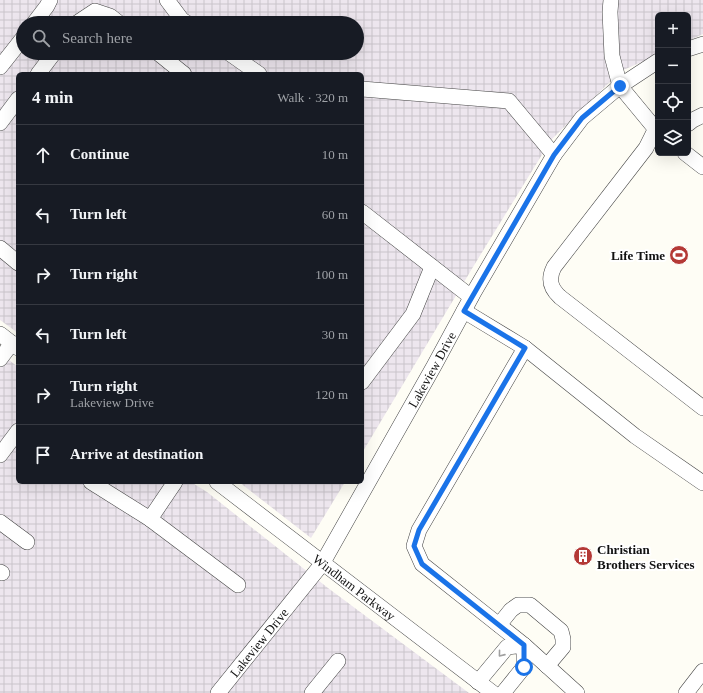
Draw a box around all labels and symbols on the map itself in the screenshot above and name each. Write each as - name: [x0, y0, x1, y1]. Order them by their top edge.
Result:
- route end: [611, 77, 629, 95]
- sports icon: Life Time: [668, 244, 690, 266]
- place label: Life Time: [611, 248, 665, 263]
- street label: Lakeview Drive: [405, 329, 459, 410]
- place label: Christian Brothers Services: [597, 542, 695, 572]
- building icon: Christian Brothers Services: [572, 545, 594, 567]
- street label: Windham Parkway: [310, 551, 399, 624]
- street label: Lakeview Drive: [227, 605, 291, 680]
- one-way arrow: [499, 649, 506, 656]
- route start: [515, 658, 533, 676]

